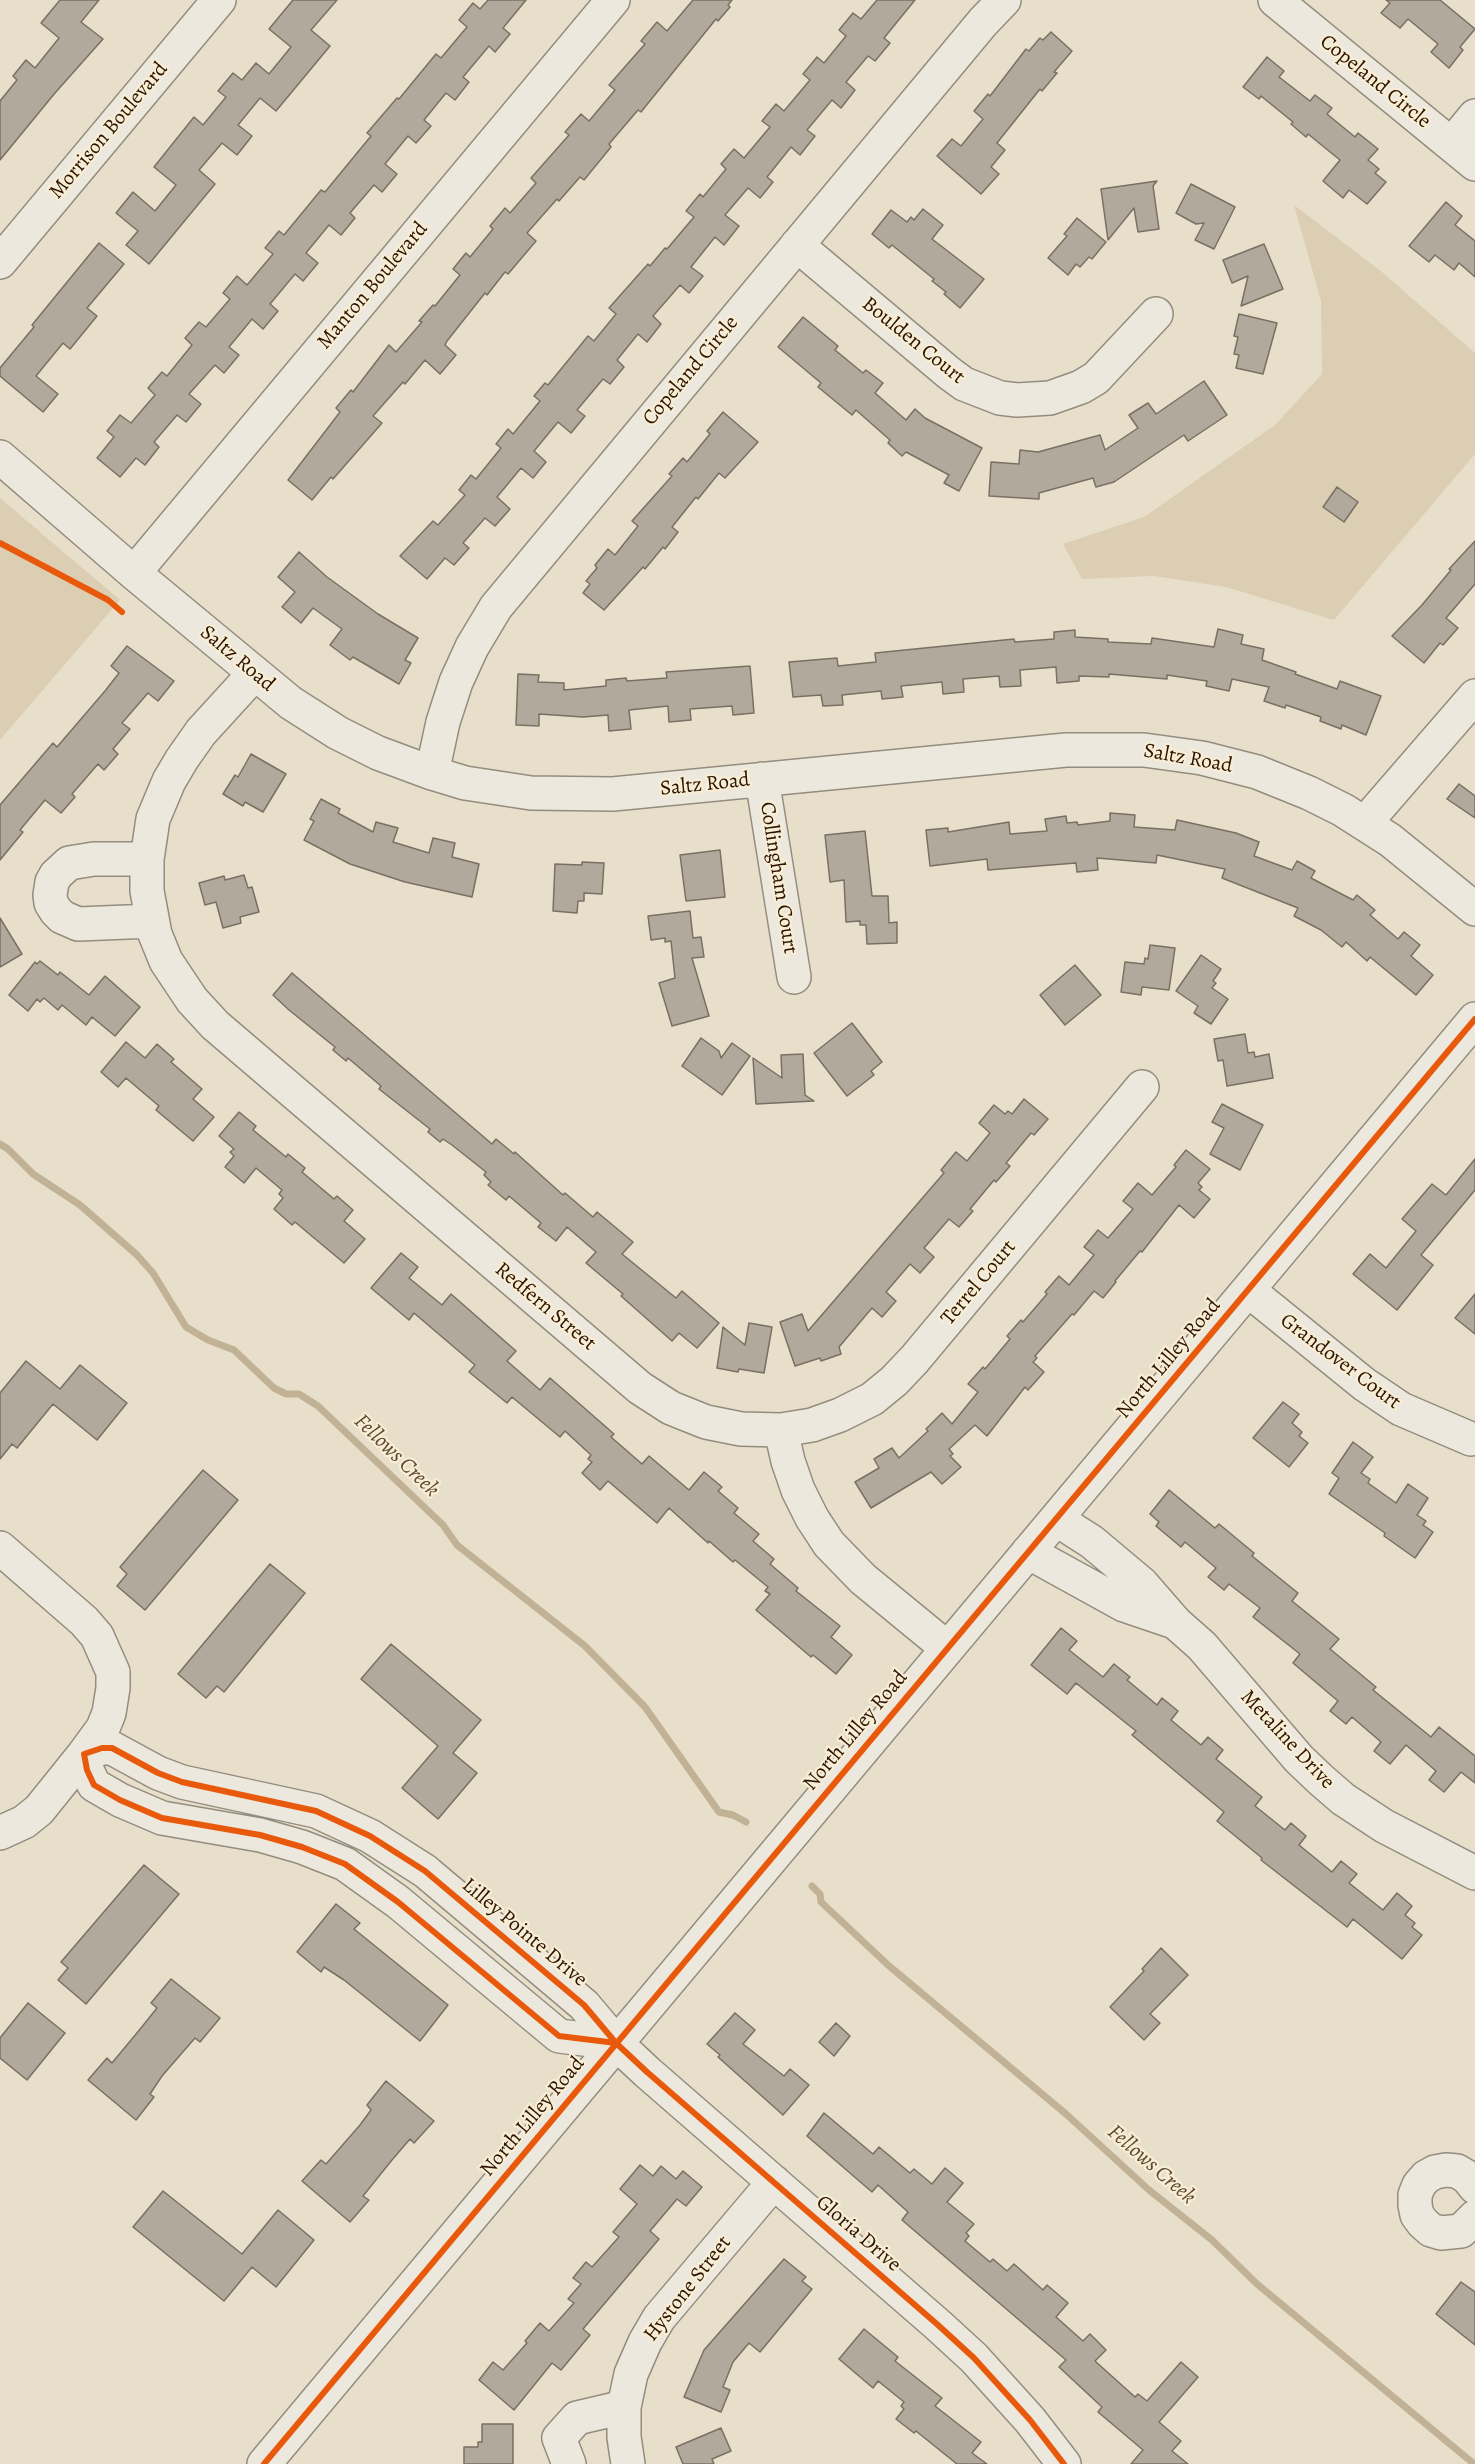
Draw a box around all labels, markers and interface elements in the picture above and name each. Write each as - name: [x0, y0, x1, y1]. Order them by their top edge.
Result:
- street label: Copeland Circle: [1314, 30, 1436, 134]
- street label: Morrison Boulevard: [44, 57, 174, 205]
- street label: Manton Boulevard: [312, 217, 434, 355]
- street label: Boulden Court: [856, 292, 970, 390]
- street label: Copeland Circle: [638, 311, 744, 431]
- street label: Saltz Road: [194, 620, 280, 698]
- street label: Saltz Road: [1141, 739, 1235, 779]
- street label: Saltz Road: [659, 768, 751, 802]
- street label: Collingham Court: [754, 800, 802, 956]
- street label: Terrel Court: [936, 1235, 1022, 1331]
- street label: Redfern Street: [489, 1257, 601, 1357]
- street label: North Lilley Road: [1111, 1294, 1227, 1424]
- street label: Grandover Court: [1275, 1309, 1405, 1415]
- water label: Fellows Creek: [348, 1409, 444, 1503]
- street label: North Lilley Road: [798, 1666, 914, 1796]
- street label: Metaline Drive: [1235, 1685, 1339, 1795]
- street label: Lilley Pointe Drive: [456, 1873, 592, 1993]
- street label: North Lilley Road: [475, 2052, 591, 2182]
- water label: Fellows Creek: [1101, 2119, 1201, 2211]
- street label: Gloria Drive: [810, 2190, 906, 2278]
- street label: Hystone Street: [639, 2231, 737, 2347]

